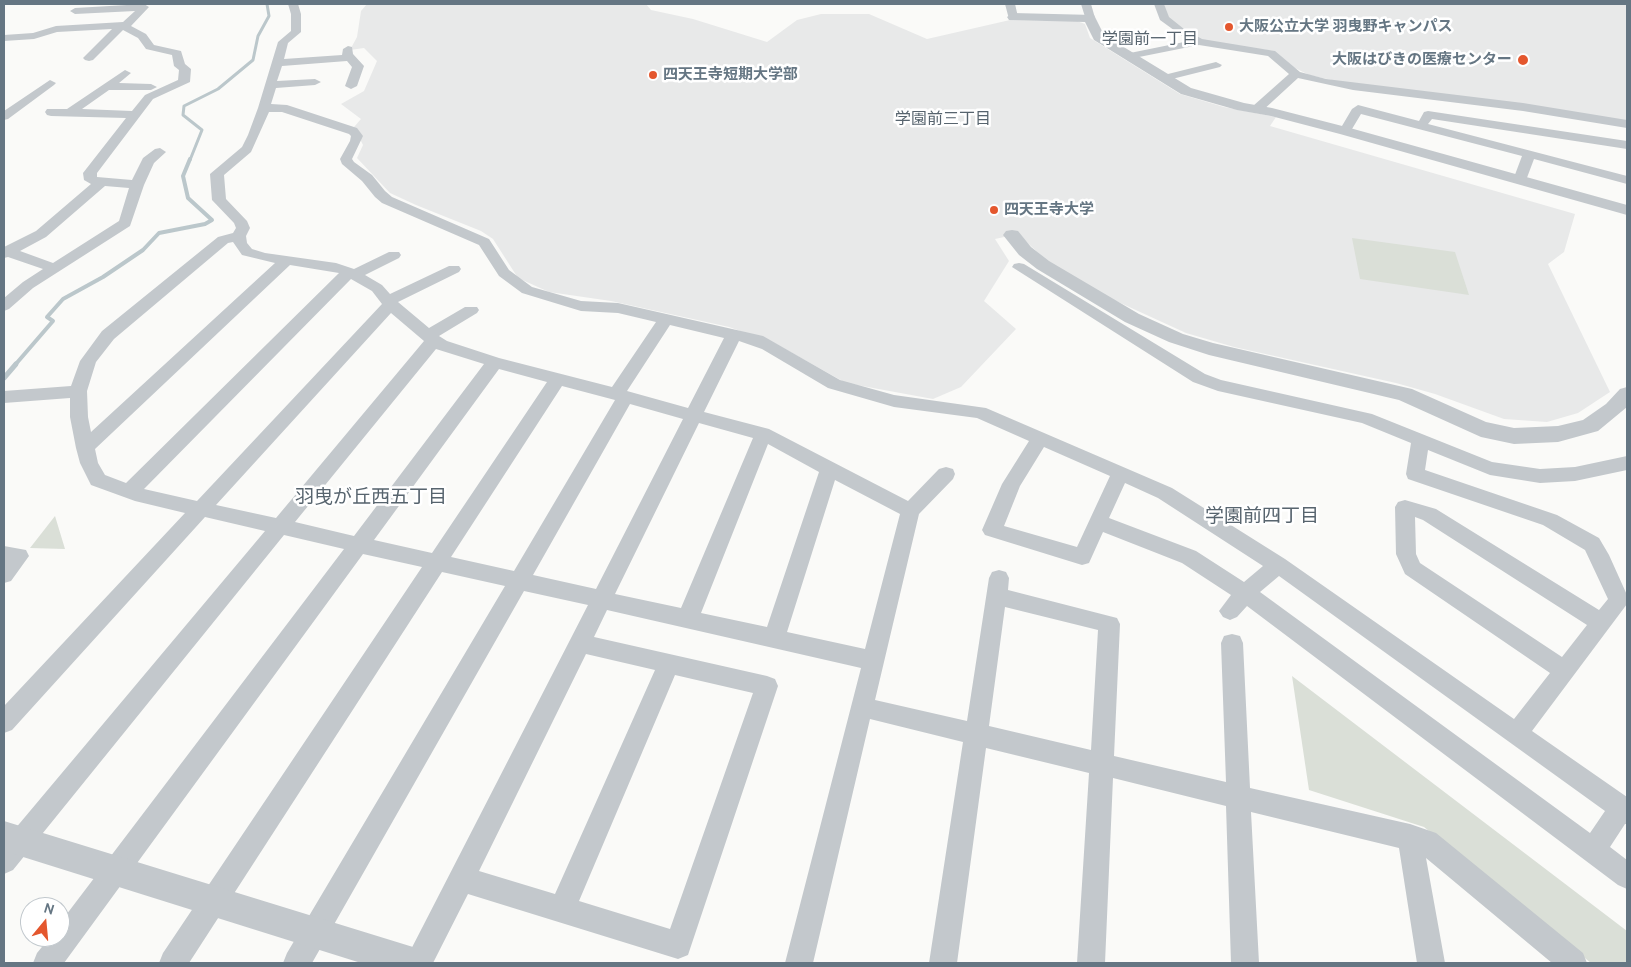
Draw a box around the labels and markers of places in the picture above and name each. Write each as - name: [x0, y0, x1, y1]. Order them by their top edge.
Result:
- place label: 大阪公立大学 羽曳野キャンパス: [1239, 18, 1452, 36]
- marker: 大阪公立大学 羽曳野キャンパス: [1223, 21, 1235, 33]
- place label: 大阪はびきの医療センター: [1332, 51, 1512, 69]
- marker: 大阪はびきの医療センター: [1516, 53, 1530, 67]
- place label: 四天王寺短期大学部: [663, 66, 798, 84]
- marker: 四天王寺短期大学部: [647, 69, 659, 81]
- place label: 四天王寺大学: [1004, 201, 1094, 219]
- marker: 四天王寺大学: [988, 204, 1000, 216]

